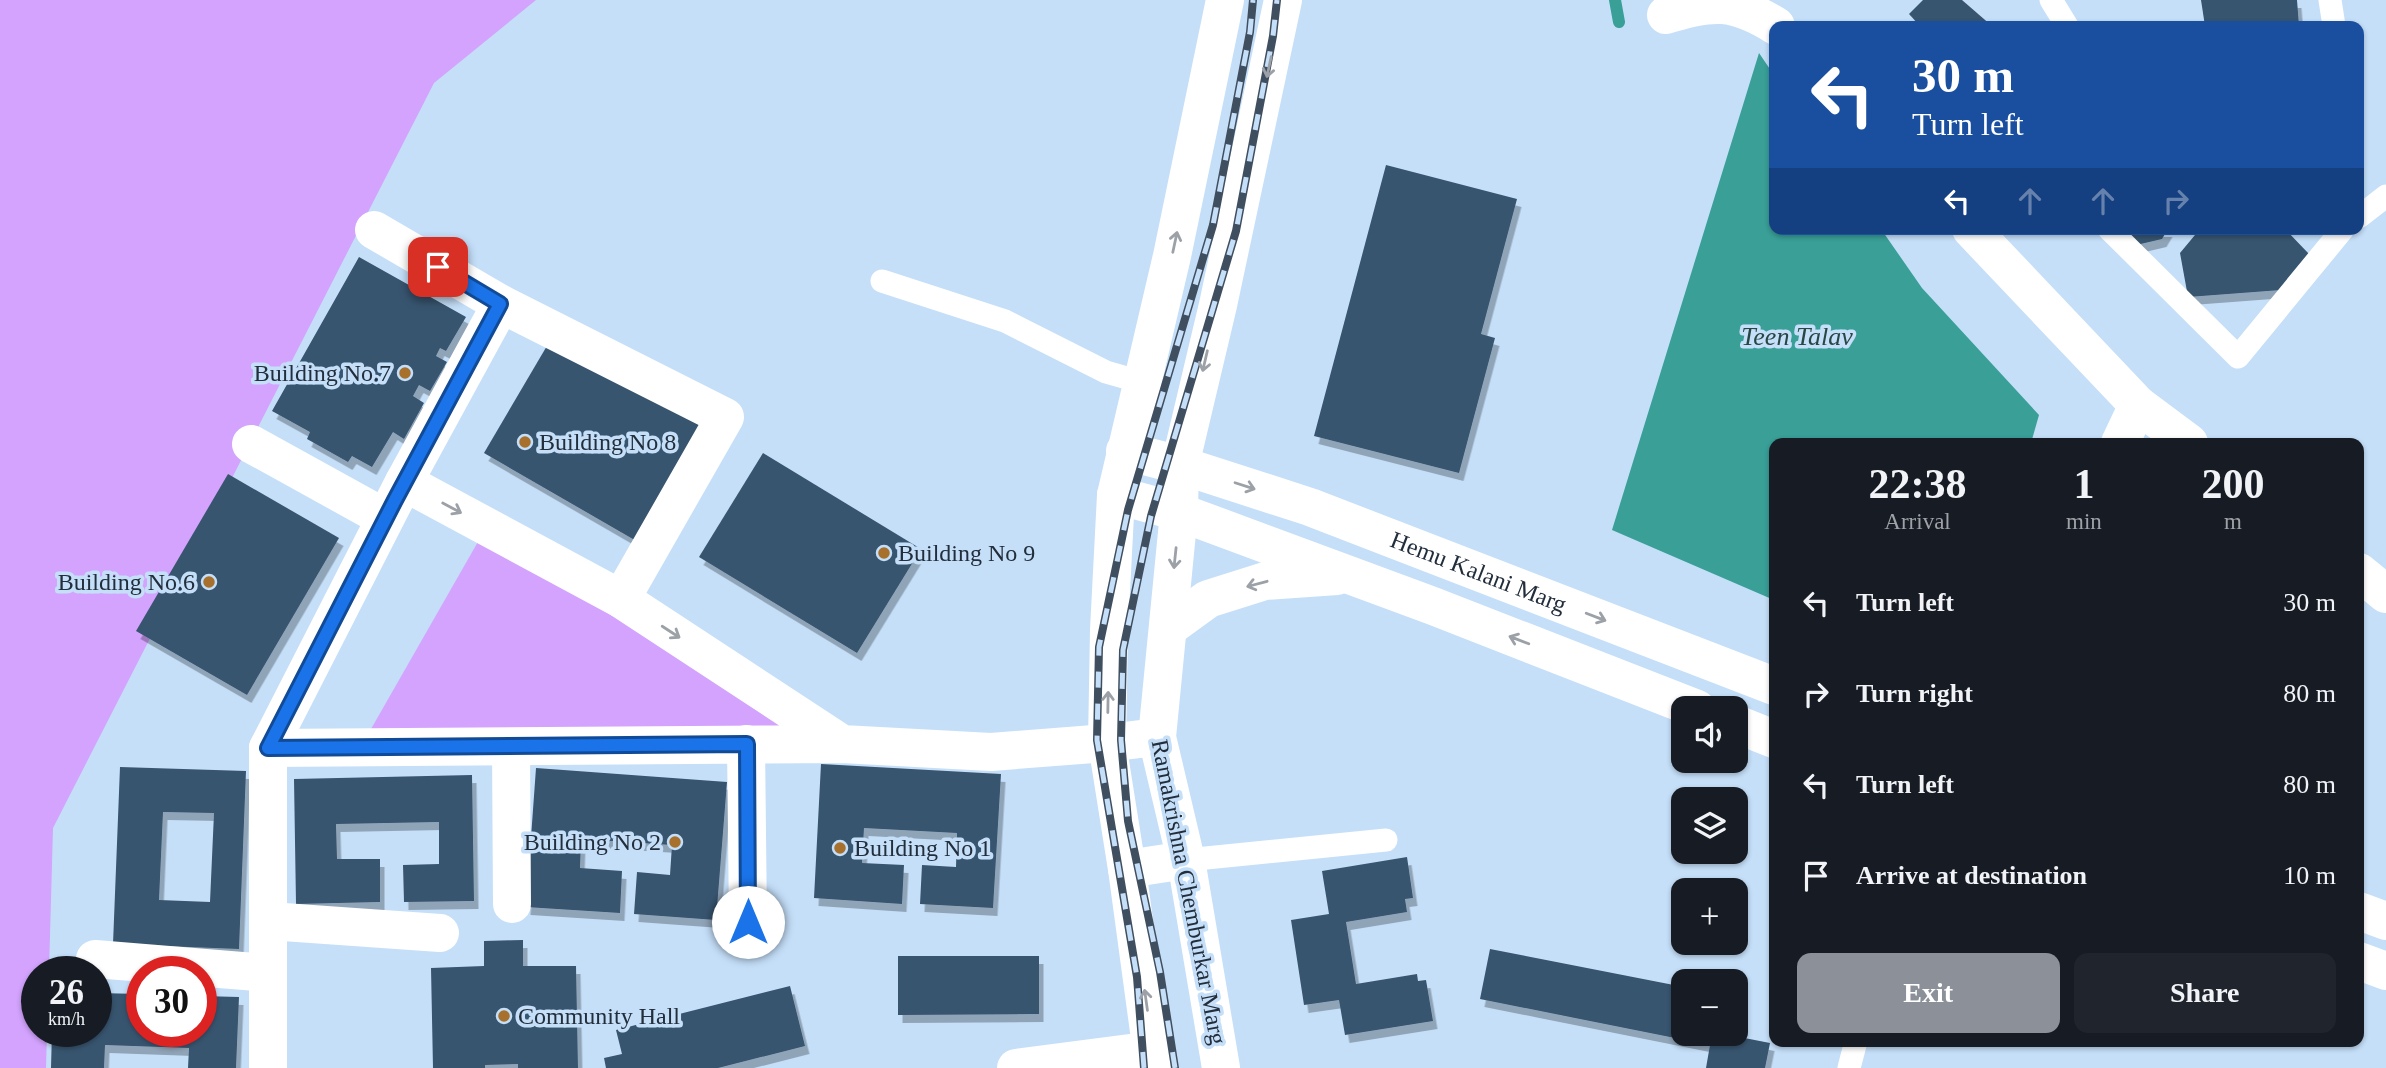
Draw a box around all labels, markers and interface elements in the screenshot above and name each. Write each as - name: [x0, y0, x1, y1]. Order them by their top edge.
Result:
- text: 30 m: [1912, 48, 2014, 103]
- icon: left: [1797, 49, 1888, 140]
- one-way arrow: [1261, 55, 1275, 78]
- text: Turn left: [1912, 106, 2024, 142]
- icon: left: [1938, 182, 1976, 220]
- icon: ahead: [2011, 182, 2049, 220]
- icon: ahead: [2084, 182, 2122, 220]
- icon: right: [2157, 182, 2195, 220]
- one-way arrow: [1168, 231, 1182, 254]
- pin: [408, 237, 468, 297]
- icon: arrive: [419, 248, 457, 286]
- water label: Teen Talav: [1741, 322, 1853, 351]
- one-way arrow: [1198, 349, 1211, 372]
- place label: Building No.7: [254, 360, 391, 386]
- marker: Building No.7: [397, 365, 413, 381]
- place label: Building No 8: [539, 429, 676, 455]
- marker: Building No 8: [517, 434, 533, 450]
- text: 22:38: [1869, 461, 1967, 507]
- text: 1: [2073, 461, 2094, 507]
- text: 200: [2201, 461, 2264, 507]
- one-way arrow: [1234, 481, 1256, 493]
- one-way arrow: [441, 501, 461, 515]
- text: Arrival: [1884, 509, 1951, 534]
- text: min: [2066, 509, 2102, 534]
- text: m: [2224, 509, 2242, 534]
- street label: Hemu Kalani Marg: [1387, 526, 1570, 618]
- place label: Building No 9: [898, 540, 1035, 566]
- marker: Building No 9: [876, 545, 892, 561]
- one-way arrow: [1168, 546, 1181, 569]
- place label: Building No.6: [58, 569, 195, 595]
- marker: Building No.6: [201, 574, 217, 590]
- one-way arrow: [1247, 579, 1269, 592]
- icon: left: [1797, 584, 1835, 622]
- text: Turn left: [1856, 588, 1954, 617]
- text: 30 m: [2283, 588, 2336, 617]
- one-way arrow: [1585, 612, 1606, 625]
- one-way arrow: [661, 624, 680, 639]
- one-way arrow: [1509, 632, 1531, 645]
- icon: right: [1797, 675, 1835, 713]
- text: Turn right: [1856, 679, 1973, 708]
- text: 80 m: [2283, 679, 2336, 708]
- one-way arrow: [1101, 691, 1115, 714]
- map controls: [1671, 696, 1748, 1046]
- button: sound: [1671, 696, 1748, 773]
- street label: Ramakrishna Chemburkar Marg: [1147, 737, 1231, 1047]
- icon: left: [1797, 766, 1835, 804]
- text: Turn left: [1856, 770, 1954, 799]
- text: 80 m: [2283, 770, 2336, 799]
- button: layers: [1671, 787, 1748, 864]
- place label: Building No 2: [524, 829, 661, 855]
- marker: Building No 2: [667, 834, 683, 850]
- place label: Building No 1: [854, 835, 991, 861]
- marker: Building No 1: [832, 840, 848, 856]
- icon: arrive: [1797, 857, 1835, 895]
- text: Arrive at destination: [1856, 861, 2087, 890]
- text: 10 m: [2283, 861, 2336, 890]
- button: +: [1671, 878, 1748, 955]
- position arrow: [711, 885, 785, 959]
- button: Exit: [1797, 953, 2060, 1033]
- button: Share: [2074, 953, 2336, 1033]
- speed limit sign: 30: [126, 956, 217, 1047]
- button: −: [1671, 969, 1748, 1046]
- text: 26: [49, 973, 84, 1012]
- one-way arrow: [1139, 989, 1152, 1012]
- place label: Community Hall: [518, 1003, 680, 1029]
- marker: Community Hall: [496, 1008, 512, 1024]
- text: km/h: [48, 1009, 85, 1029]

